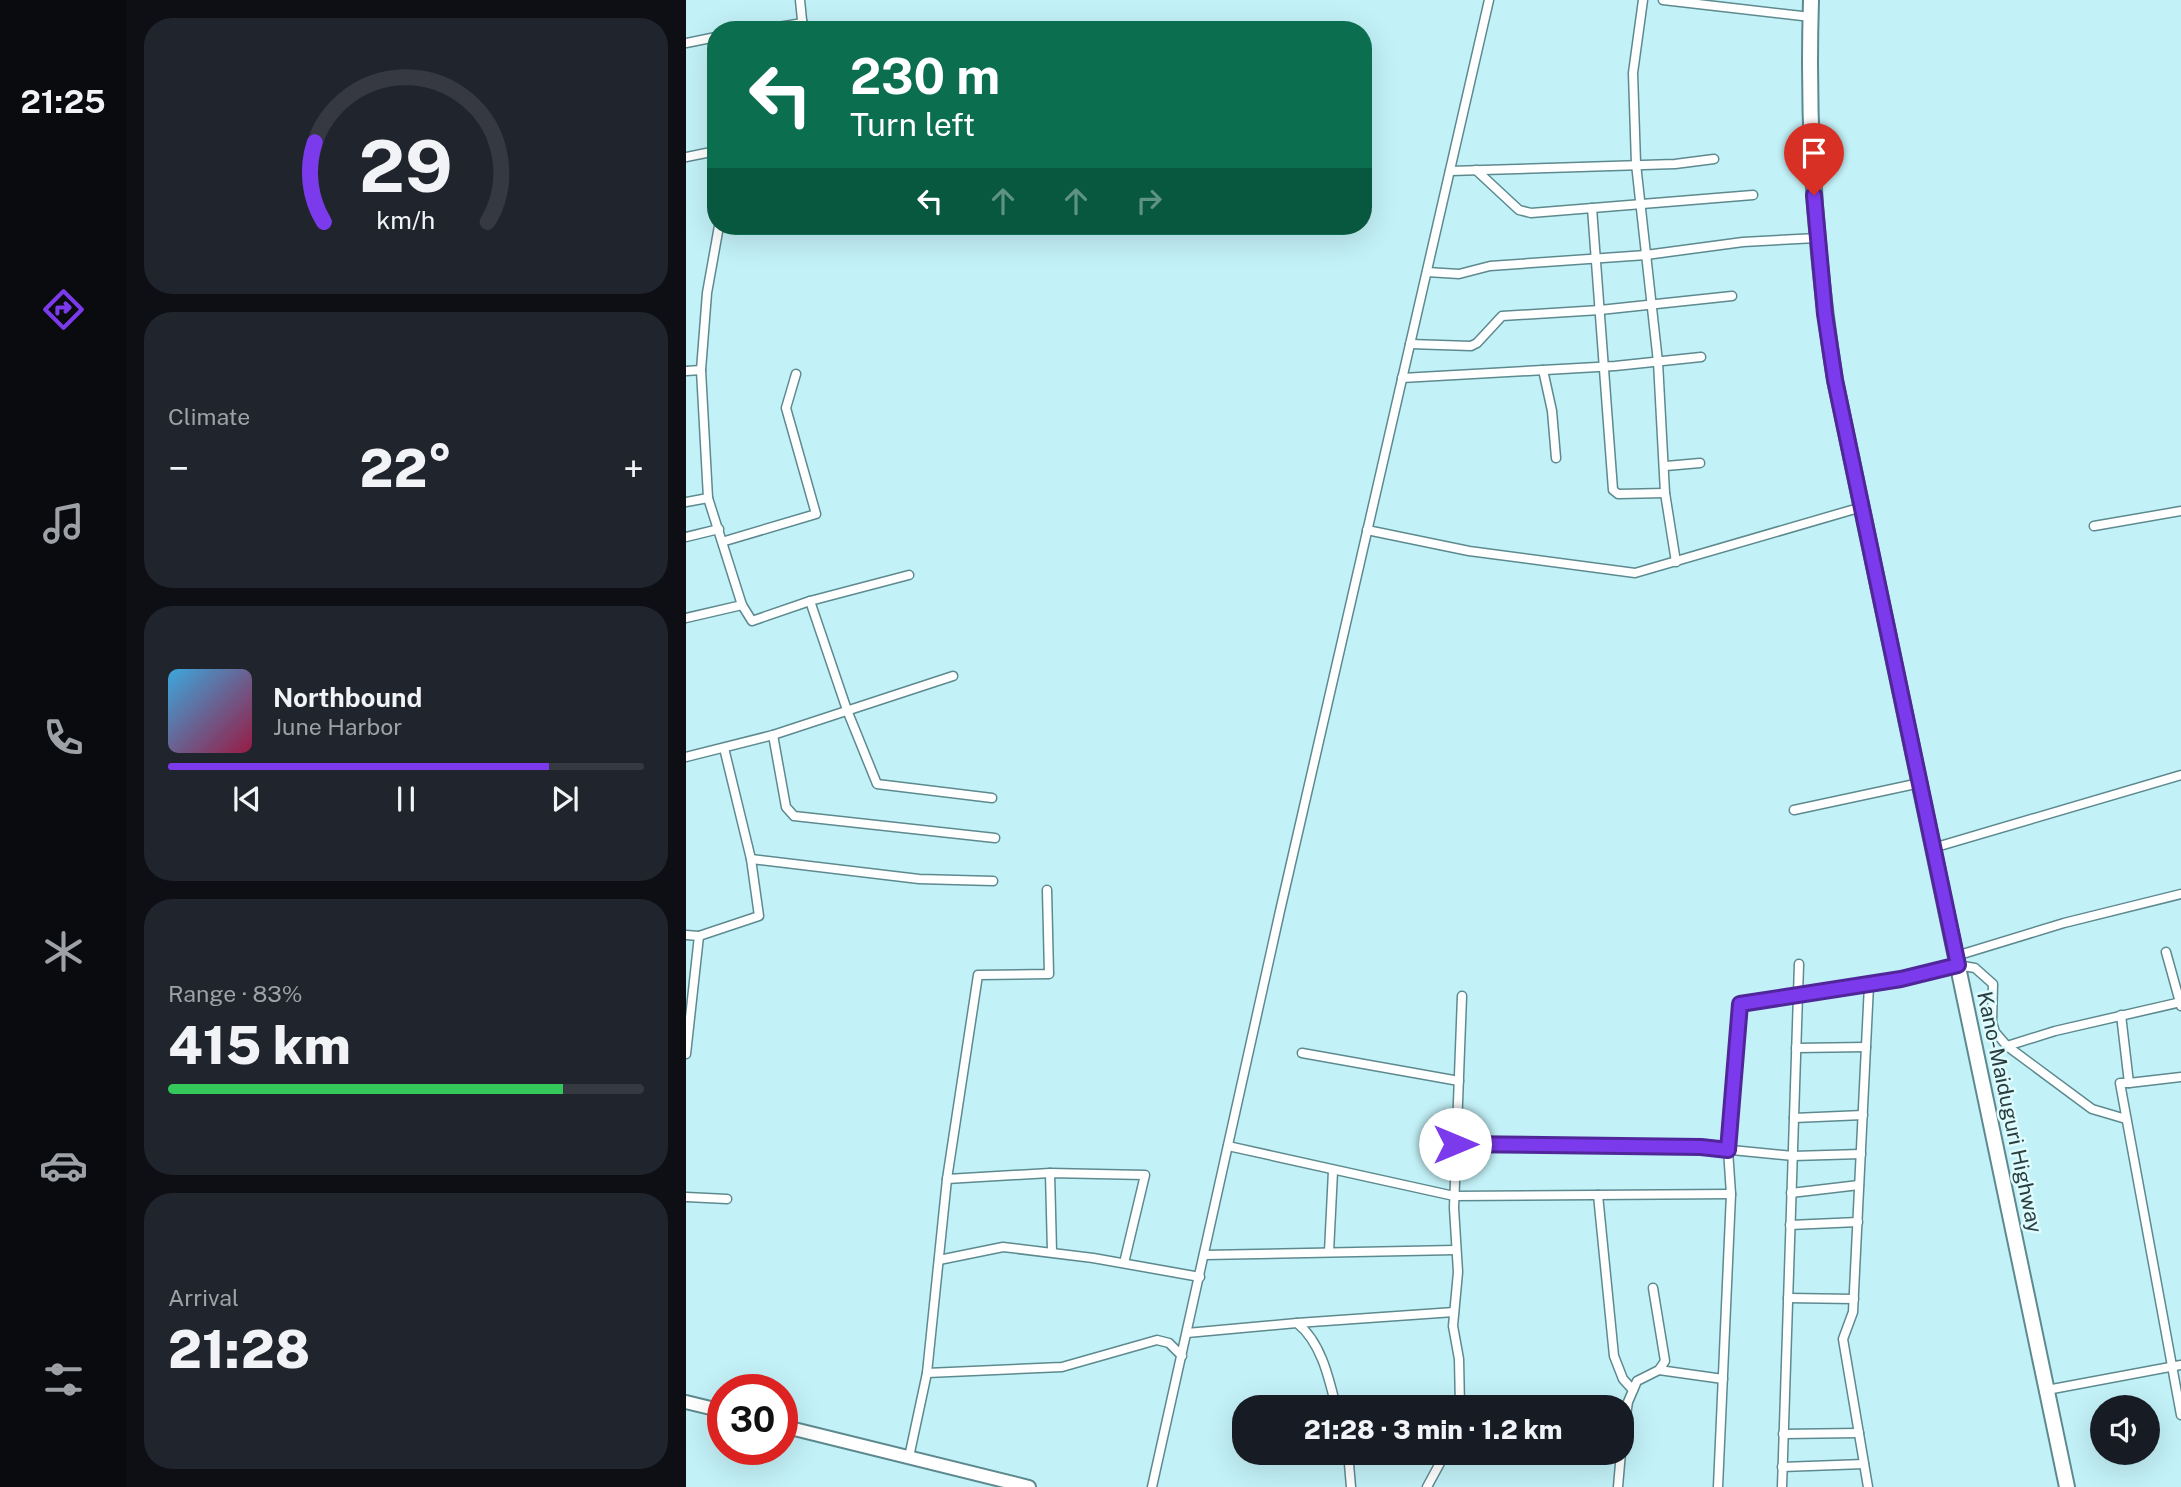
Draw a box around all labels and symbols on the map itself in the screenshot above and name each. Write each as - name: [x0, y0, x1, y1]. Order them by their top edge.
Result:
- pin: [1784, 123, 1844, 195]
- street label: Kano-Maiduguri Highway: [1972, 989, 2048, 1235]
- position arrow: [1418, 1107, 1492, 1181]
- speed limit sign: 30: [707, 1374, 798, 1465]

